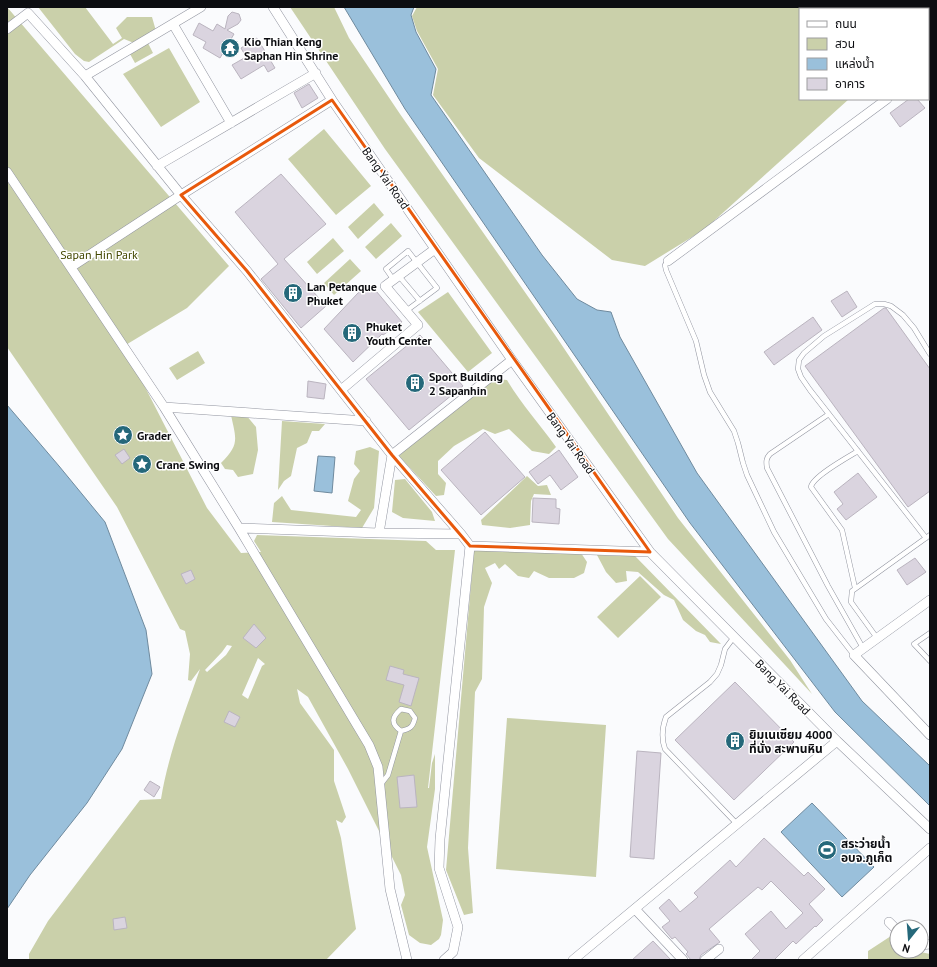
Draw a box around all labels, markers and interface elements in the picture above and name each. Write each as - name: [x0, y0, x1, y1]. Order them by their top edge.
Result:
- legend: [799, 8, 929, 100]
- text: ถนน: [835, 16, 857, 31]
- place label: Kio Thian Keng Saphan Hin Shrine: [244, 34, 338, 63]
- text: สวน: [835, 36, 855, 51]
- temple icon: Kio Thian Keng Saphan Hin Shrine: [219, 37, 241, 59]
- text: แหล่งน้ำ: [835, 55, 874, 71]
- text: อาคาร: [835, 76, 865, 91]
- street label: Bang Yai Road: [359, 144, 413, 212]
- park label: Sapan Hin Park: [60, 247, 138, 262]
- place label: Lan Petanque Phuket: [307, 279, 377, 308]
- building icon: Lan Petanque Phuket: [282, 282, 304, 304]
- place label: Phuket Youth Center: [365, 319, 432, 348]
- building icon: Phuket Youth Center: [341, 322, 363, 344]
- place label: Sport Building 2 Sapanhin: [429, 369, 503, 398]
- building icon: Sport Building 2 Sapanhin: [404, 372, 426, 394]
- street label: Bang Yai Road: [544, 409, 598, 477]
- place icon: Grader: [112, 424, 134, 446]
- place label: Grader: [137, 428, 172, 443]
- place icon: Crane Swing: [131, 453, 153, 475]
- place label: Crane Swing: [156, 457, 220, 472]
- street label: Bang Yai Road: [752, 656, 814, 718]
- place label: ยิมเนเซียม 4000 ที่นั่ง สะพานหิน: [749, 727, 833, 756]
- building icon: ยิมเนเซียม 4000 ที่นั่ง สะพานหิน: [724, 730, 746, 752]
- place label: สระว่ายน้ำ อบจ.ภูเก็ต: [841, 835, 893, 866]
- sports icon: สระว่ายน้ำ อบจ.ภูเก็ต: [816, 839, 838, 861]
- north arrow: [889, 919, 929, 959]
- text: N: [901, 941, 912, 956]

